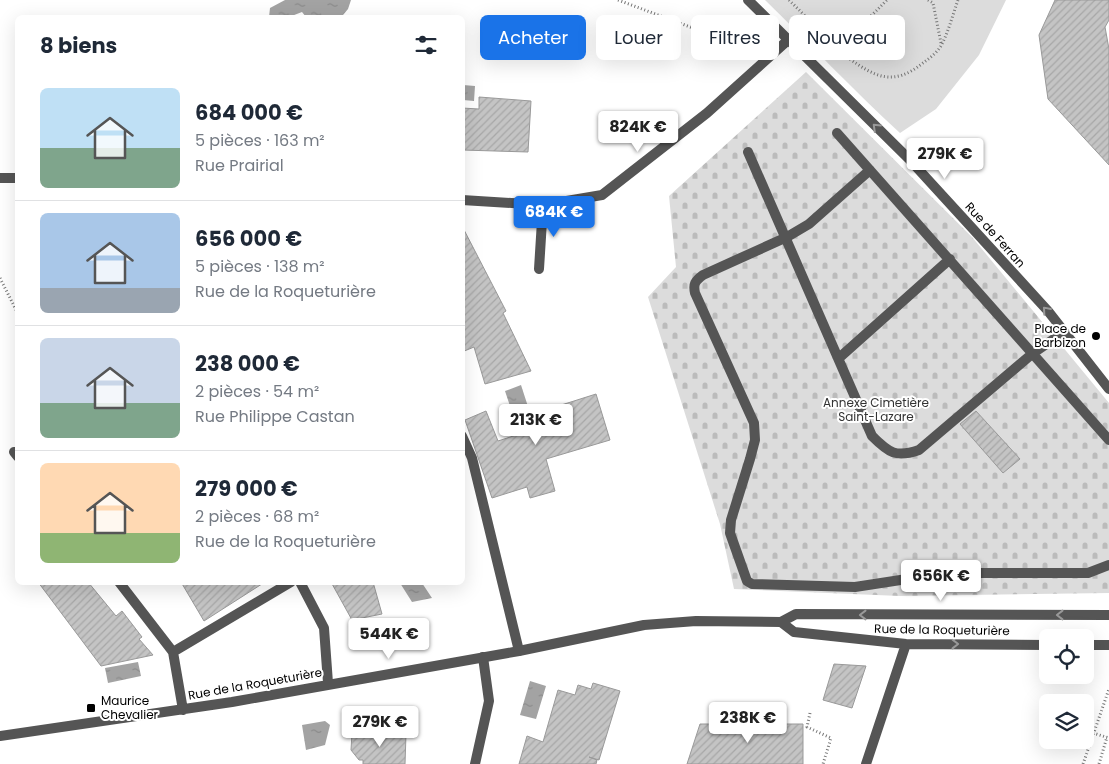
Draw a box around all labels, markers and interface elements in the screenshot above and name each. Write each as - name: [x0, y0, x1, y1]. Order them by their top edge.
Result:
- chip: Acheter: [480, 15, 586, 60]
- chip: Louer: [596, 15, 681, 60]
- chip: Filtres: [691, 15, 779, 60]
- chip: Nouveau: [789, 15, 905, 60]
- text: 8 biens: [40, 31, 117, 60]
- icon: filters: [412, 31, 440, 59]
- text: 684 000 €: [195, 98, 303, 127]
- icon: home: [80, 108, 140, 168]
- pin: 824K €: [597, 110, 679, 153]
- text: 824K €: [609, 115, 667, 138]
- one-way arrow: [872, 124, 881, 133]
- text: 5 pièces · 163 m²: [195, 129, 325, 152]
- pin: 279K €: [904, 138, 986, 180]
- text: 279K €: [918, 142, 972, 165]
- text: Rue Prairial: [195, 154, 284, 177]
- pin: 684K €: [513, 196, 595, 238]
- street label: Rue de Ferran: [961, 198, 1029, 271]
- text: 684K €: [525, 200, 583, 223]
- text: 656 000 €: [195, 224, 302, 253]
- icon: home: [80, 233, 140, 293]
- text: 5 pièces · 138 m²: [195, 255, 325, 278]
- text: Rue de la Roqueturière: [195, 280, 376, 303]
- one-way arrow: [1043, 306, 1052, 315]
- place label: Place de Barbizon: [1034, 320, 1086, 351]
- marker: Place de Barbizon: [1090, 330, 1102, 342]
- text: 238 000 €: [195, 349, 300, 378]
- icon: home: [80, 358, 140, 418]
- text: 2 pièces · 54 m²: [195, 380, 319, 403]
- park label: Annexe Cimetière Saint-Lazare: [823, 394, 929, 425]
- pin: 213K €: [495, 404, 577, 446]
- text: Rue Philippe Castan: [195, 405, 355, 428]
- text: 213K €: [510, 408, 562, 431]
- text: 279 000 €: [195, 474, 298, 503]
- icon: home: [80, 483, 140, 543]
- text: 2 pièces · 68 m²: [195, 505, 319, 528]
- text: Rue de la Roqueturière: [195, 530, 376, 553]
- pin: 656K €: [900, 560, 982, 602]
- text: 656K €: [912, 564, 970, 587]
- one-way arrow: [859, 610, 866, 620]
- one-way arrow: [1056, 610, 1064, 620]
- pin: 544K €: [348, 618, 430, 660]
- street label: Rue de la Roqueturière: [874, 620, 1010, 639]
- text: 544K €: [359, 622, 419, 645]
- map controls: [1039, 629, 1094, 749]
- button: locate: [1039, 629, 1094, 684]
- one-way arrow: [952, 639, 959, 649]
- street label: Rue de la Roqueturière: [187, 663, 323, 704]
- place label: Maurice Chevalier: [101, 692, 159, 723]
- button: layers: [1039, 694, 1094, 749]
- marker: Maurice Chevalier: [85, 702, 97, 714]
- pin: 238K €: [707, 702, 789, 744]
- pin: 279K €: [339, 706, 421, 748]
- text: 238K €: [720, 706, 776, 729]
- text: 279K €: [353, 710, 407, 733]

